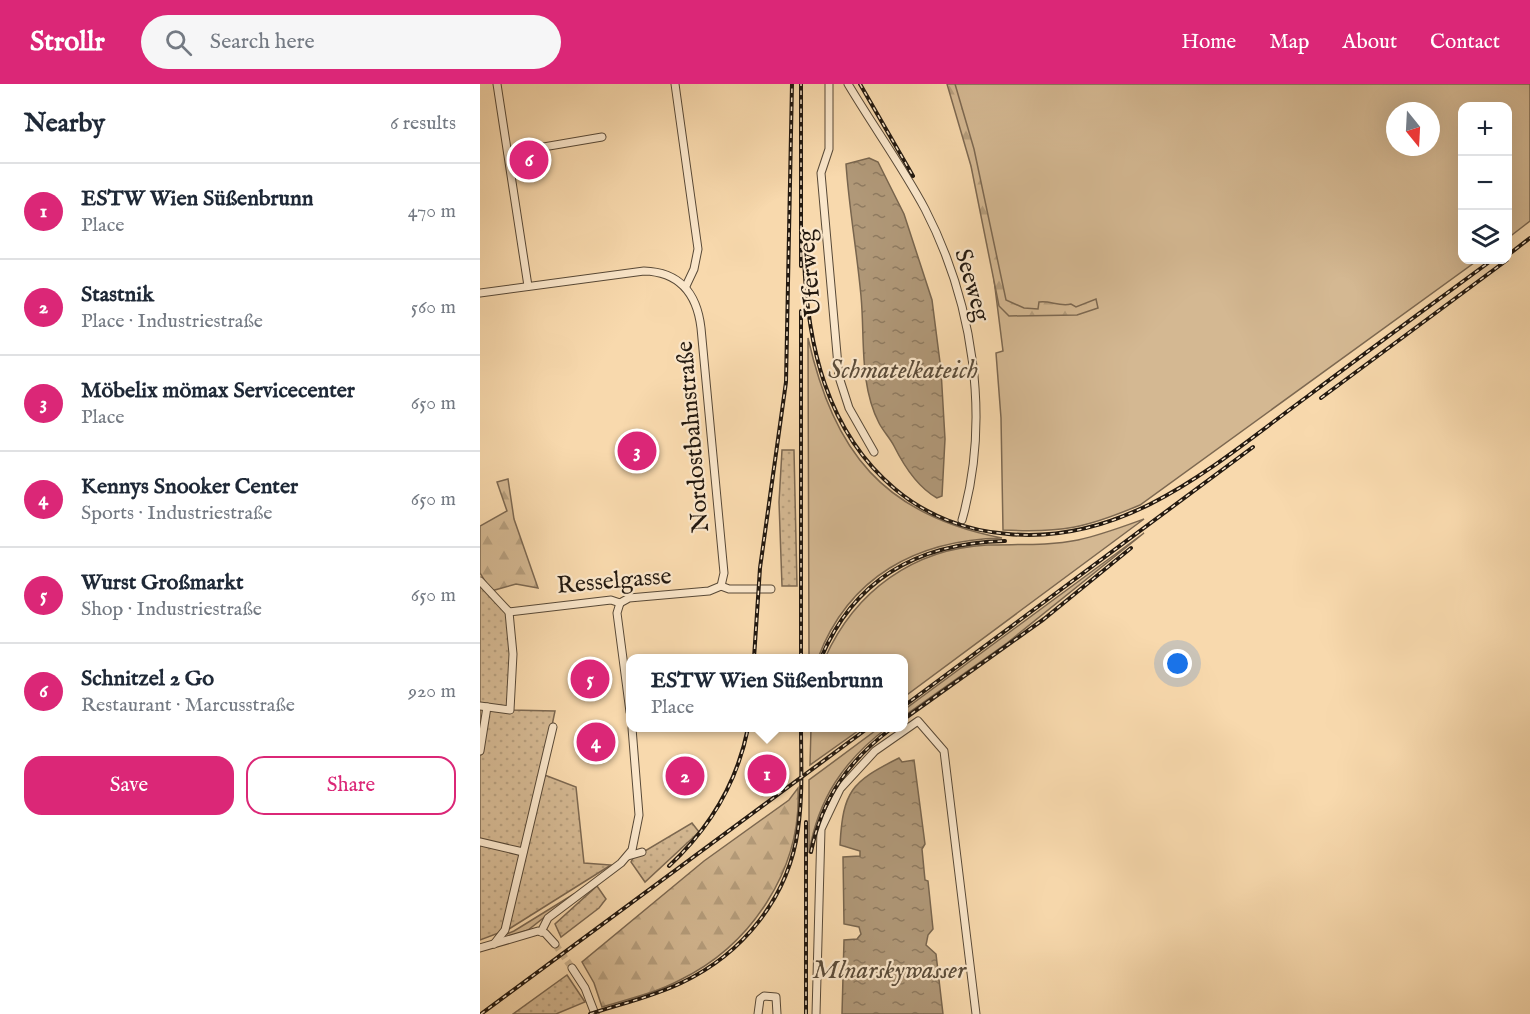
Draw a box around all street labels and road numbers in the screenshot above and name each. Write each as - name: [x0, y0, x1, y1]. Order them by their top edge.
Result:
- street label: Uferweg: [791, 227, 830, 318]
- street label: Seeweg: [946, 246, 997, 326]
- street label: Nordostbahnstraße: [670, 340, 717, 534]
- street label: Resselgasse: [556, 561, 673, 602]

